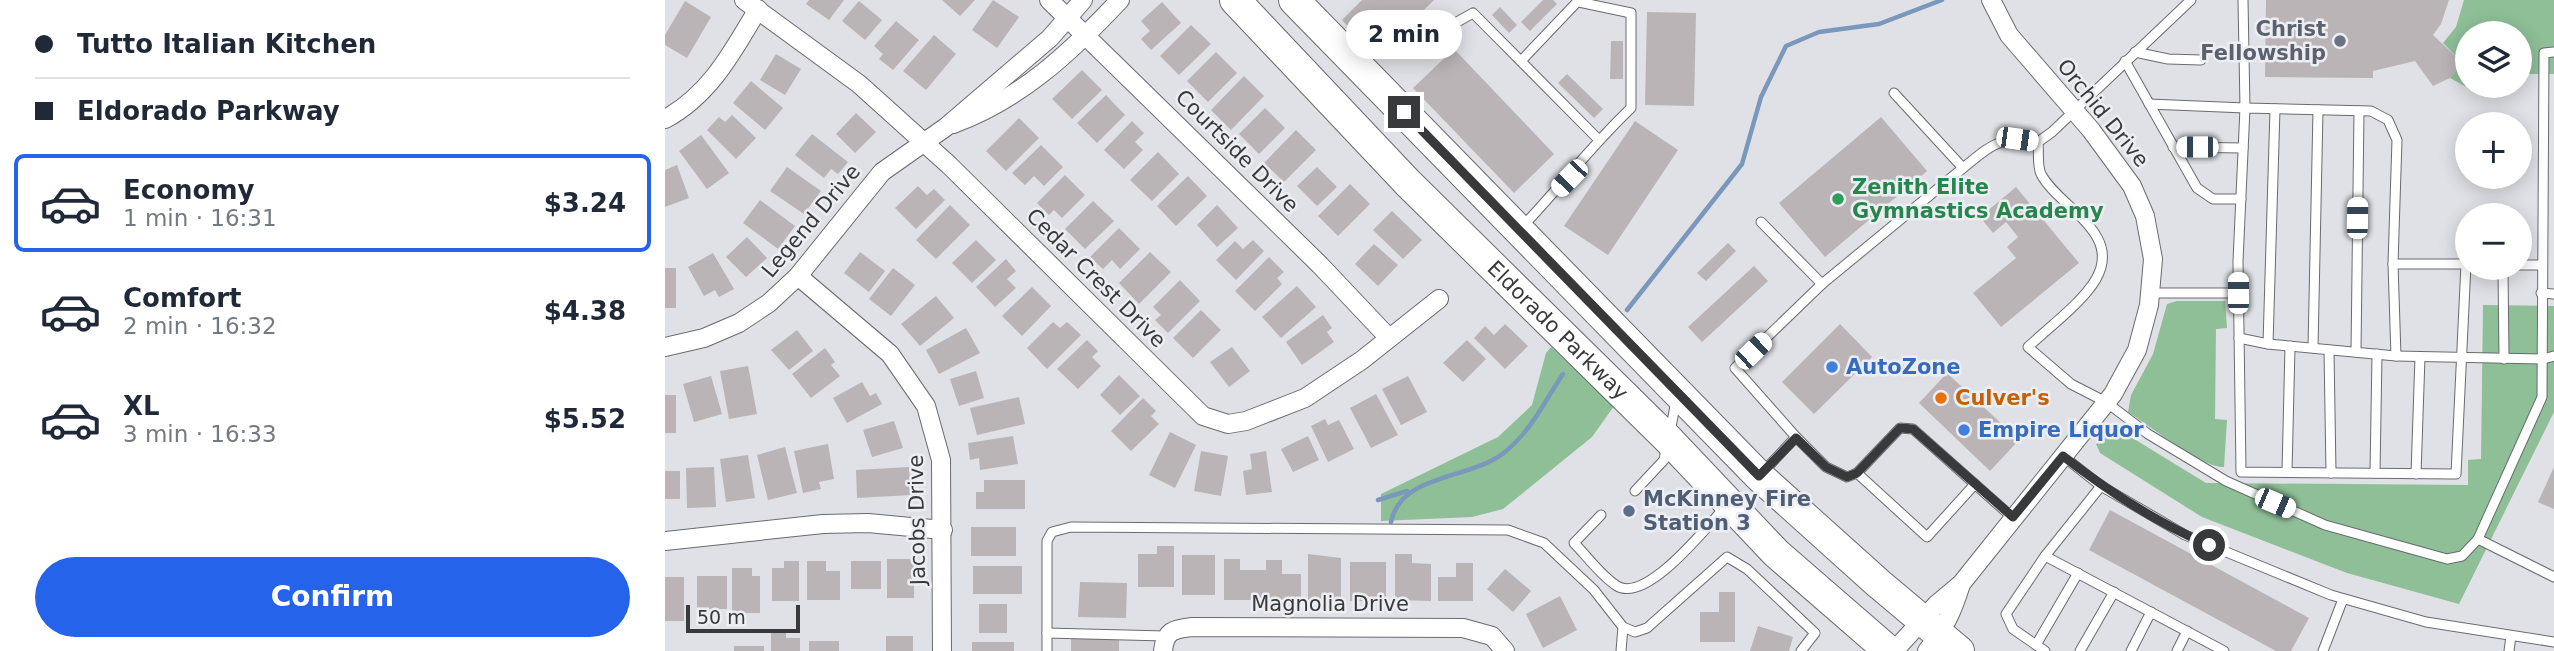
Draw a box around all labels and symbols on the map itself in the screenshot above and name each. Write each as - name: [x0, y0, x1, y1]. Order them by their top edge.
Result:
- callout: 2 min: [1346, 10, 1462, 60]
- place label: Christ Fellowship: [2200, 17, 2326, 65]
- marker: Christ Fellowship: [2332, 33, 2348, 49]
- street label: Orchid Drive: [2052, 54, 2154, 172]
- street label: Courtside Drive: [1171, 85, 1303, 217]
- route end: [1388, 96, 1420, 128]
- car: [1995, 126, 2040, 152]
- car: [2177, 137, 2219, 158]
- car: [1547, 156, 1592, 200]
- street label: Legend Drive: [757, 160, 865, 282]
- place label: Zenith Elite Gymnastics Academy: [1852, 175, 2104, 223]
- marker: Zenith Elite Gymnastics Academy: [1830, 191, 1846, 207]
- car: [2347, 197, 2368, 239]
- street label: Cedar Crest Drive: [1022, 204, 1170, 352]
- street label: Eldorado Parkway: [1482, 256, 1633, 405]
- car: [2228, 272, 2249, 314]
- car: [1731, 329, 1776, 373]
- place label: AutoZone: [1846, 355, 1961, 379]
- marker: AutoZone: [1824, 359, 1840, 375]
- place label: Culver's: [1955, 386, 2050, 410]
- marker: Culver's: [1933, 390, 1949, 406]
- place label: Empire Liquor: [1978, 418, 2144, 442]
- marker: Empire Liquor: [1956, 422, 1972, 438]
- street label: Jacobs Drive: [904, 455, 930, 587]
- car: [2252, 485, 2299, 521]
- place label: McKinney Fire Station 3: [1643, 487, 1811, 535]
- marker: McKinney Fire Station 3: [1621, 503, 1637, 519]
- route start: [2193, 529, 2225, 561]
- street label: Magnolia Drive: [1251, 592, 1409, 616]
- scale bar: [686, 602, 800, 634]

